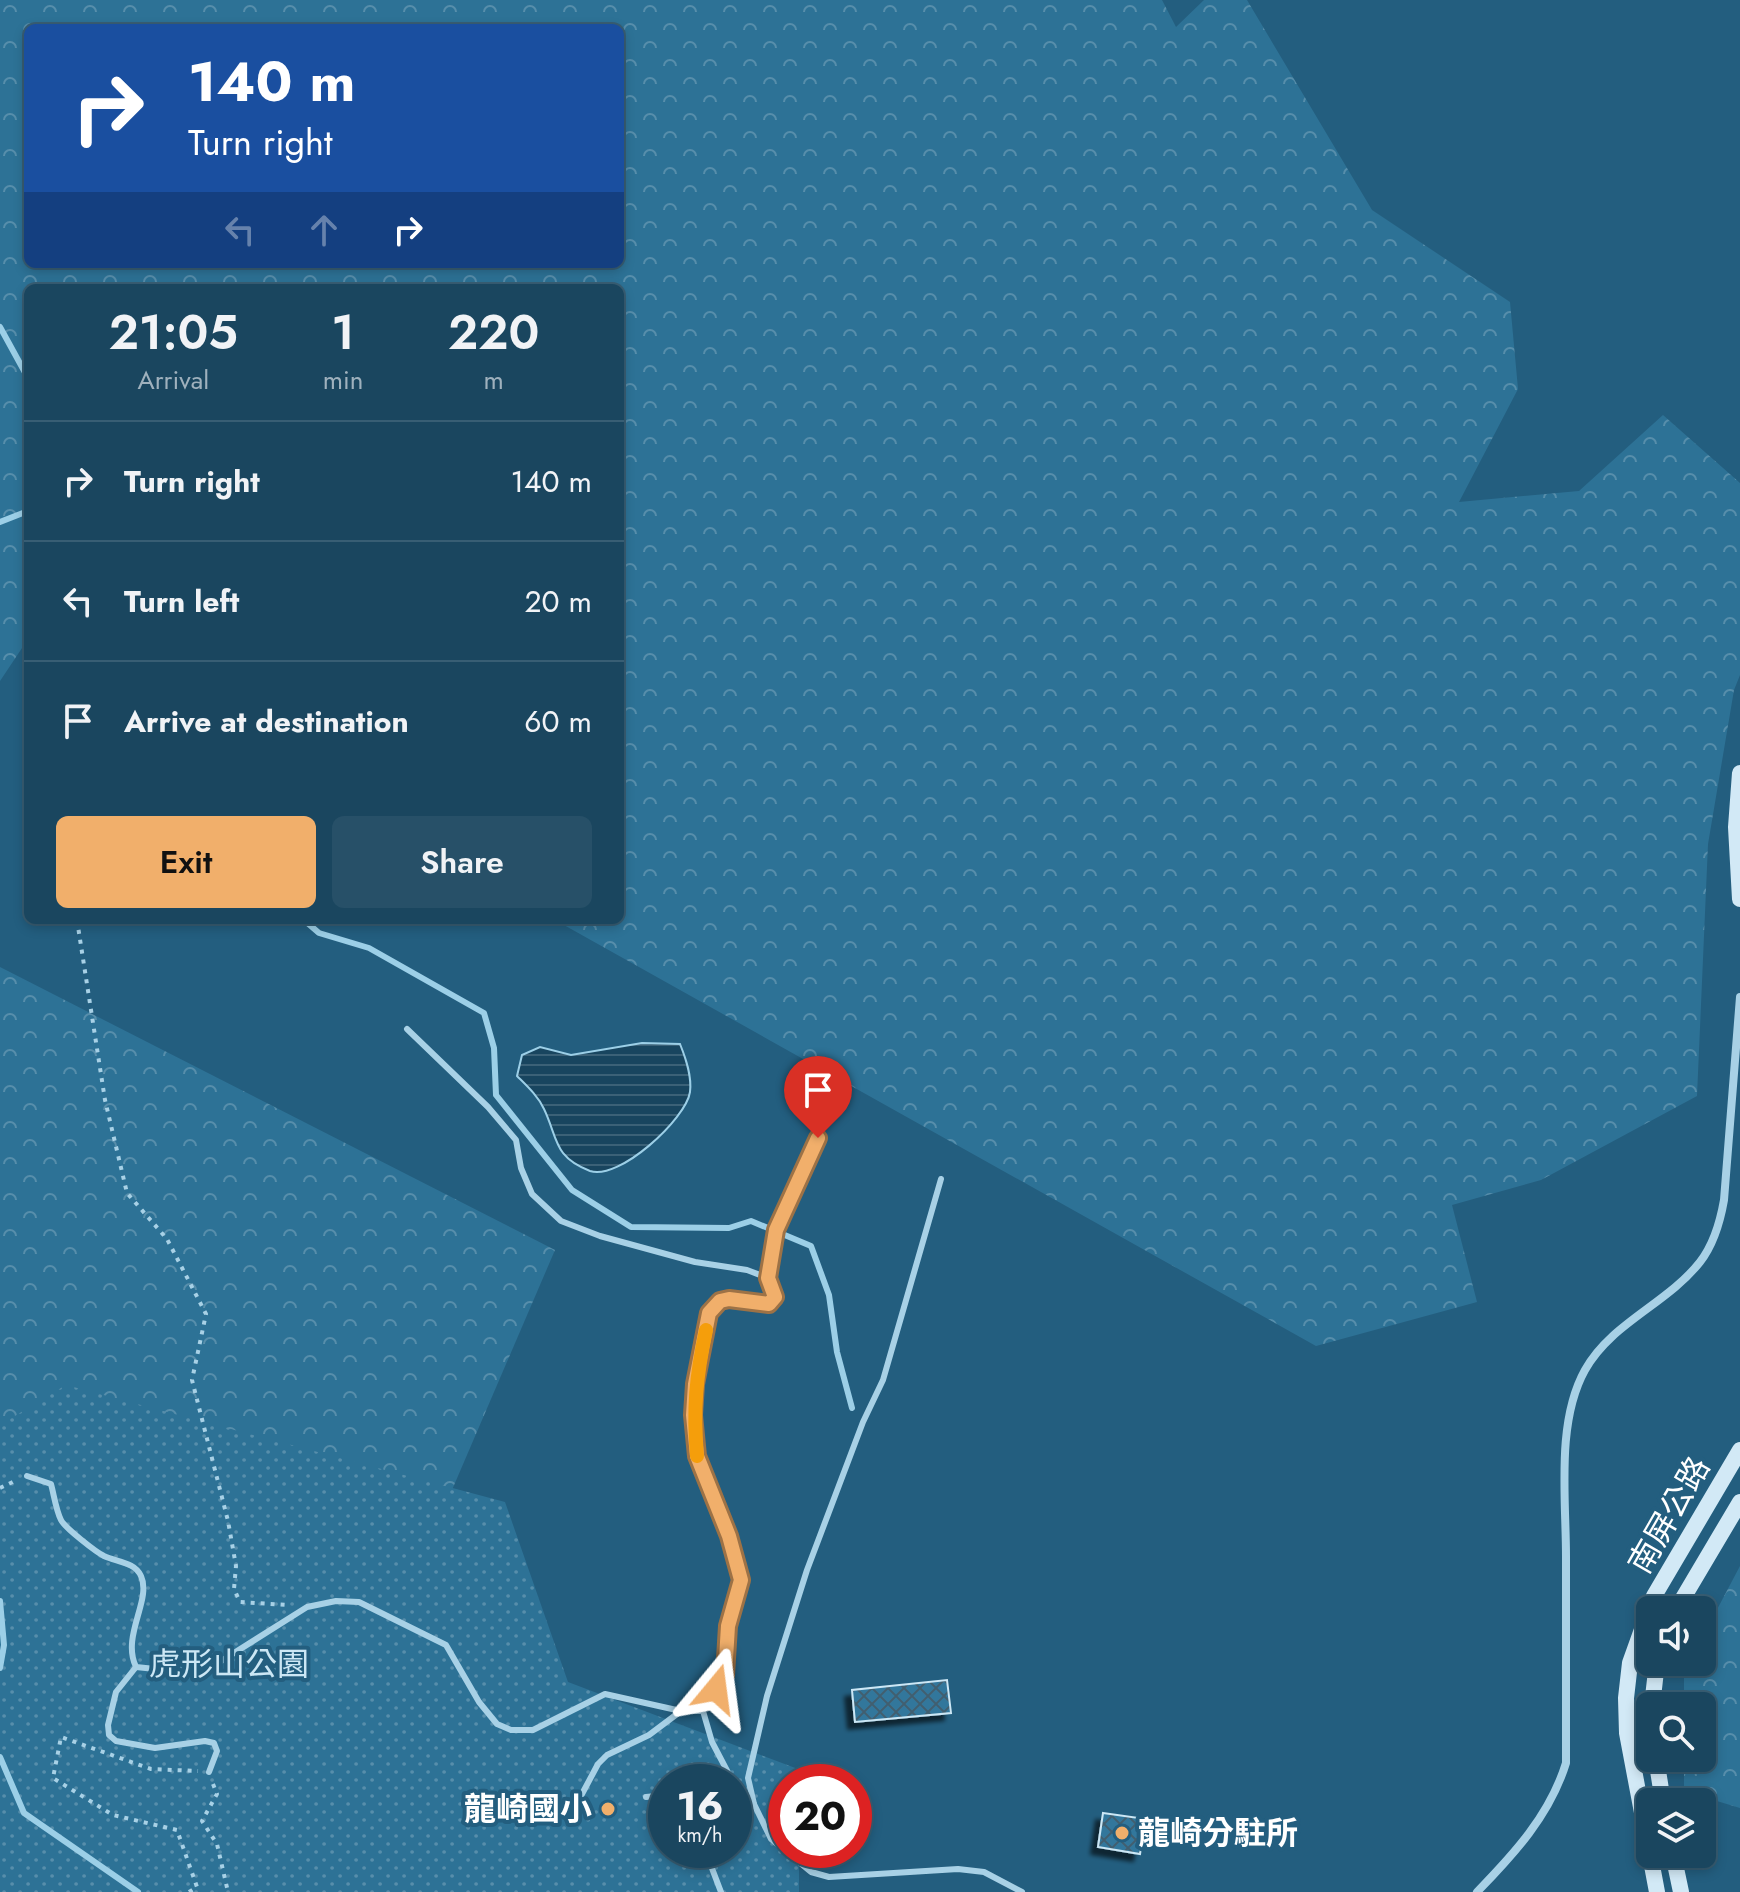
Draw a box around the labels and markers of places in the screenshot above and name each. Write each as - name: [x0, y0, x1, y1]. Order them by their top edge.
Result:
- pin: [784, 1056, 852, 1138]
- place label: 龍崎國小: [464, 1786, 592, 1832]
- marker: 龍崎國小: [599, 1800, 617, 1818]
- place label: 龍崎分駐所: [1138, 1810, 1298, 1856]
- marker: 龍崎分駐所: [1113, 1824, 1131, 1842]

